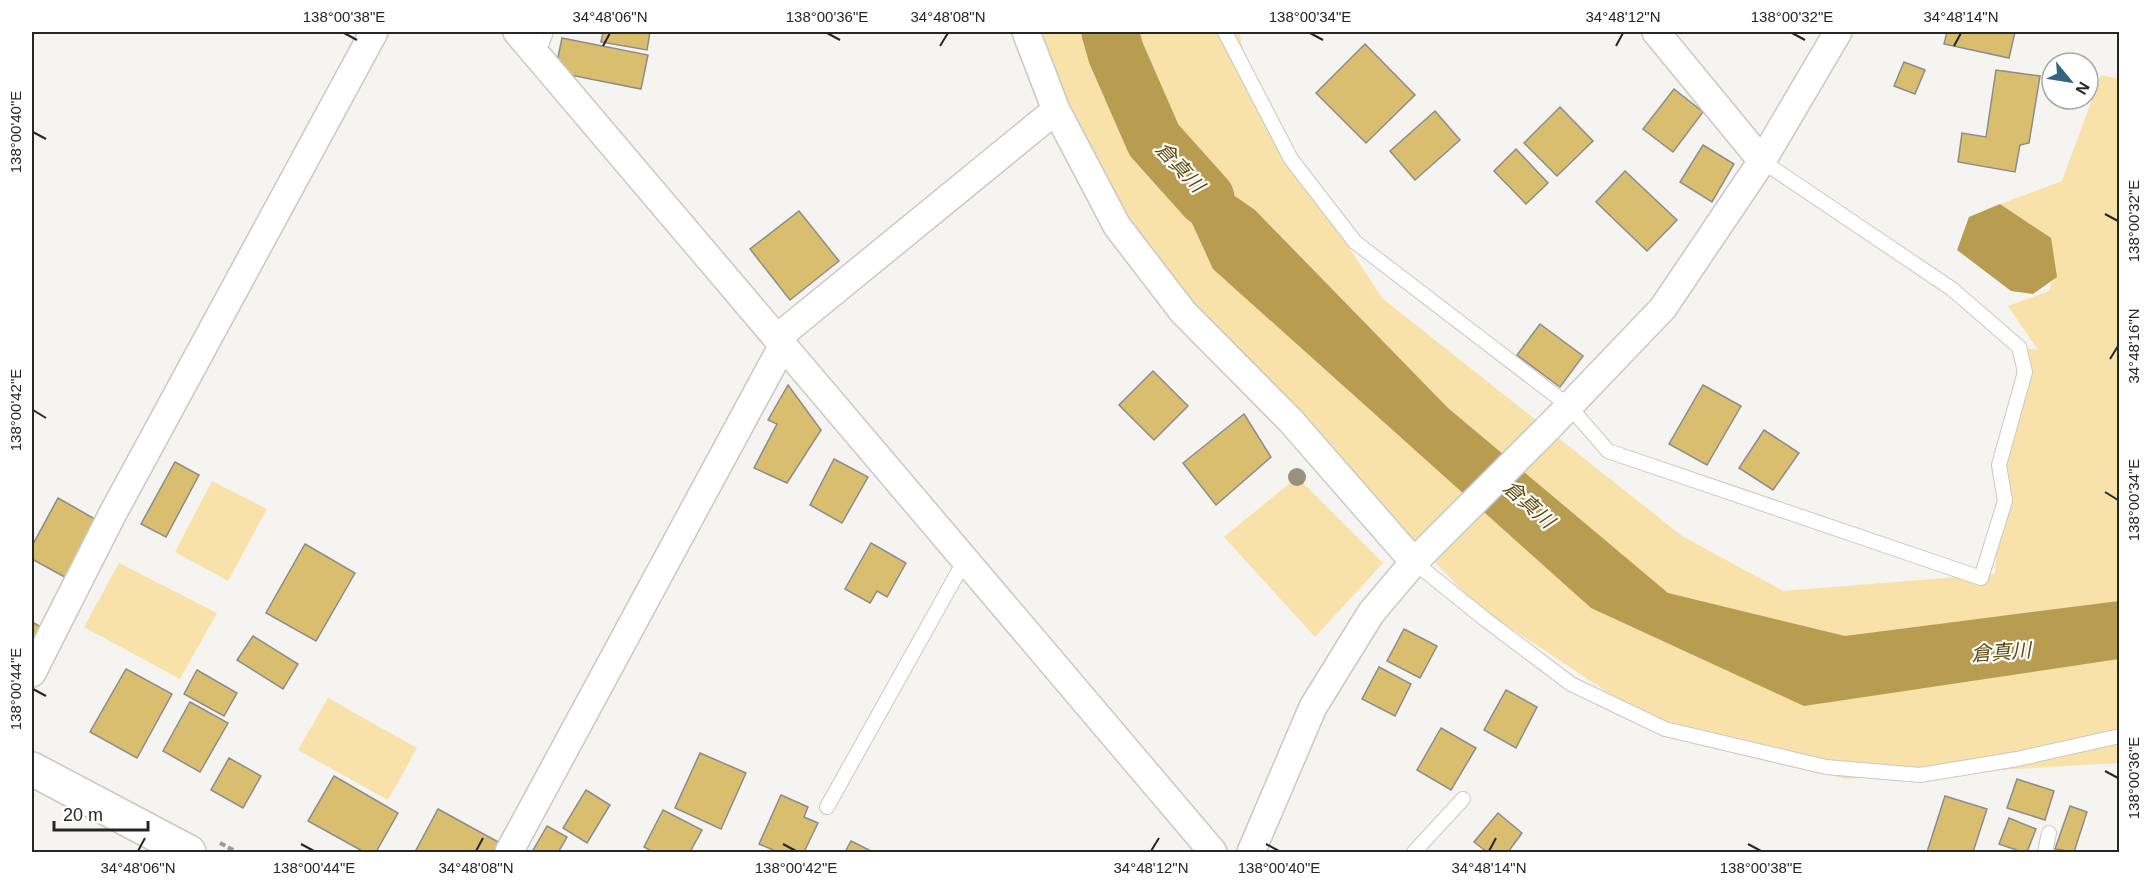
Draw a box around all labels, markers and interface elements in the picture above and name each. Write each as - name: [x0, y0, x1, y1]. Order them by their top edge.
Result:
- text: 138°00'38"E: [303, 8, 385, 25]
- text: 34°48'06"N: [572, 8, 648, 25]
- text: 138°00'36"E: [786, 8, 868, 25]
- text: 34°48'08"N: [910, 8, 986, 25]
- text: 138°00'34"E: [1269, 8, 1351, 25]
- text: 34°48'12"N: [1585, 8, 1661, 25]
- text: 138°00'32"E: [1751, 8, 1833, 25]
- text: 34°48'14"N: [1923, 8, 1999, 25]
- north arrow: [2040, 51, 2100, 111]
- text: N: [2072, 79, 2093, 98]
- text: 138°00'40"E: [7, 91, 24, 173]
- water label: 倉真川: [1151, 138, 1210, 198]
- text: 138°00'32"E: [2125, 180, 2142, 262]
- text: 34°48'16"N: [2125, 308, 2142, 384]
- text: 138°00'42"E: [7, 369, 24, 451]
- text: 138°00'34"E: [2125, 459, 2142, 541]
- water label: 倉真川: [1499, 476, 1560, 534]
- water label: 倉真川: [1970, 639, 2034, 665]
- text: 138°00'44"E: [7, 648, 24, 730]
- text: 138°00'36"E: [2125, 737, 2142, 819]
- scale bar: [54, 794, 148, 832]
- text: 20 m: [63, 805, 103, 825]
- text: 34°48'06"N: [100, 859, 176, 876]
- text: 138°00'44"E: [273, 859, 355, 876]
- text: 34°48'08"N: [438, 859, 514, 876]
- text: 138°00'42"E: [755, 859, 837, 876]
- text: 34°48'12"N: [1113, 859, 1189, 876]
- text: 138°00'40"E: [1238, 859, 1320, 876]
- text: 34°48'14"N: [1451, 859, 1527, 876]
- text: 138°00'38"E: [1720, 859, 1802, 876]

